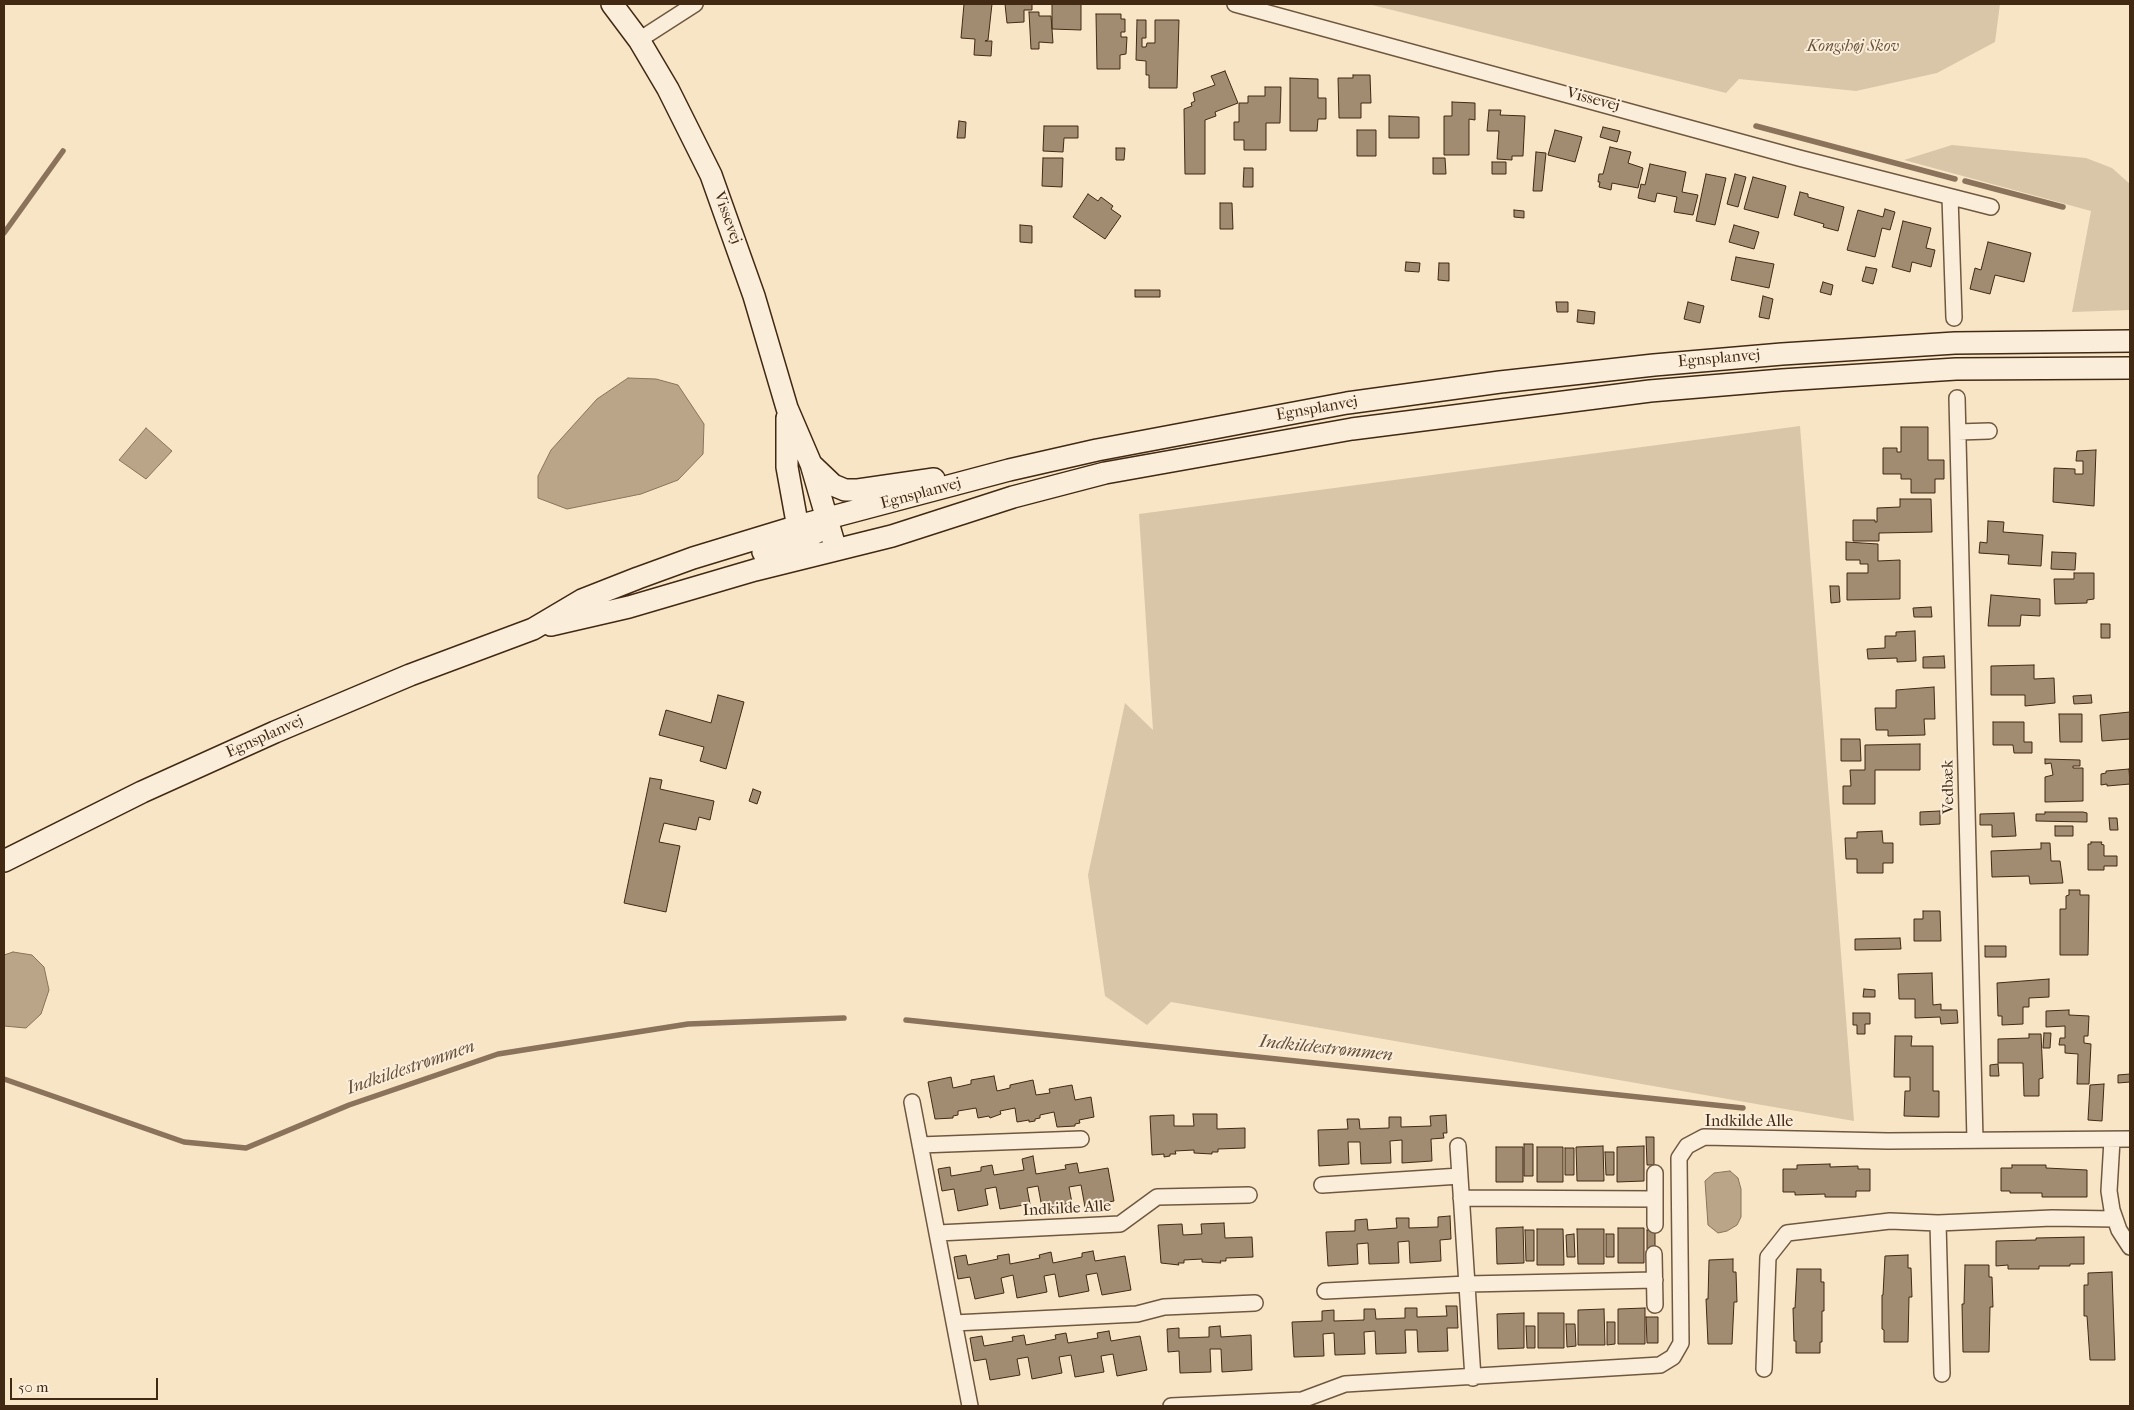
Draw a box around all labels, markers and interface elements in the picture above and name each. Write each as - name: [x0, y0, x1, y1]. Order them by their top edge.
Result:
- park label: Kongshøj Skov: [1807, 37, 1899, 57]
- street label: Vissevej: [1564, 84, 1622, 116]
- street label: Vissevej: [709, 189, 745, 247]
- street label: Egnsplanvej: [1677, 346, 1761, 372]
- street label: Egnsplanvej: [1275, 392, 1359, 426]
- street label: Egnsplanvej: [879, 474, 963, 514]
- street label: Egnsplanvej: [223, 711, 307, 763]
- street label: Vedbæk: [1939, 760, 1959, 814]
- water label: Indkildestrømmen: [1258, 1031, 1394, 1067]
- water label: Indkildestrømmen: [344, 1036, 478, 1100]
- street label: Indkilde Alle: [1705, 1112, 1793, 1132]
- street label: Indkilde Alle: [1022, 1197, 1112, 1221]
- scale bar: [12, 1368, 160, 1400]
- text: 50 m: [18, 1378, 48, 1396]

